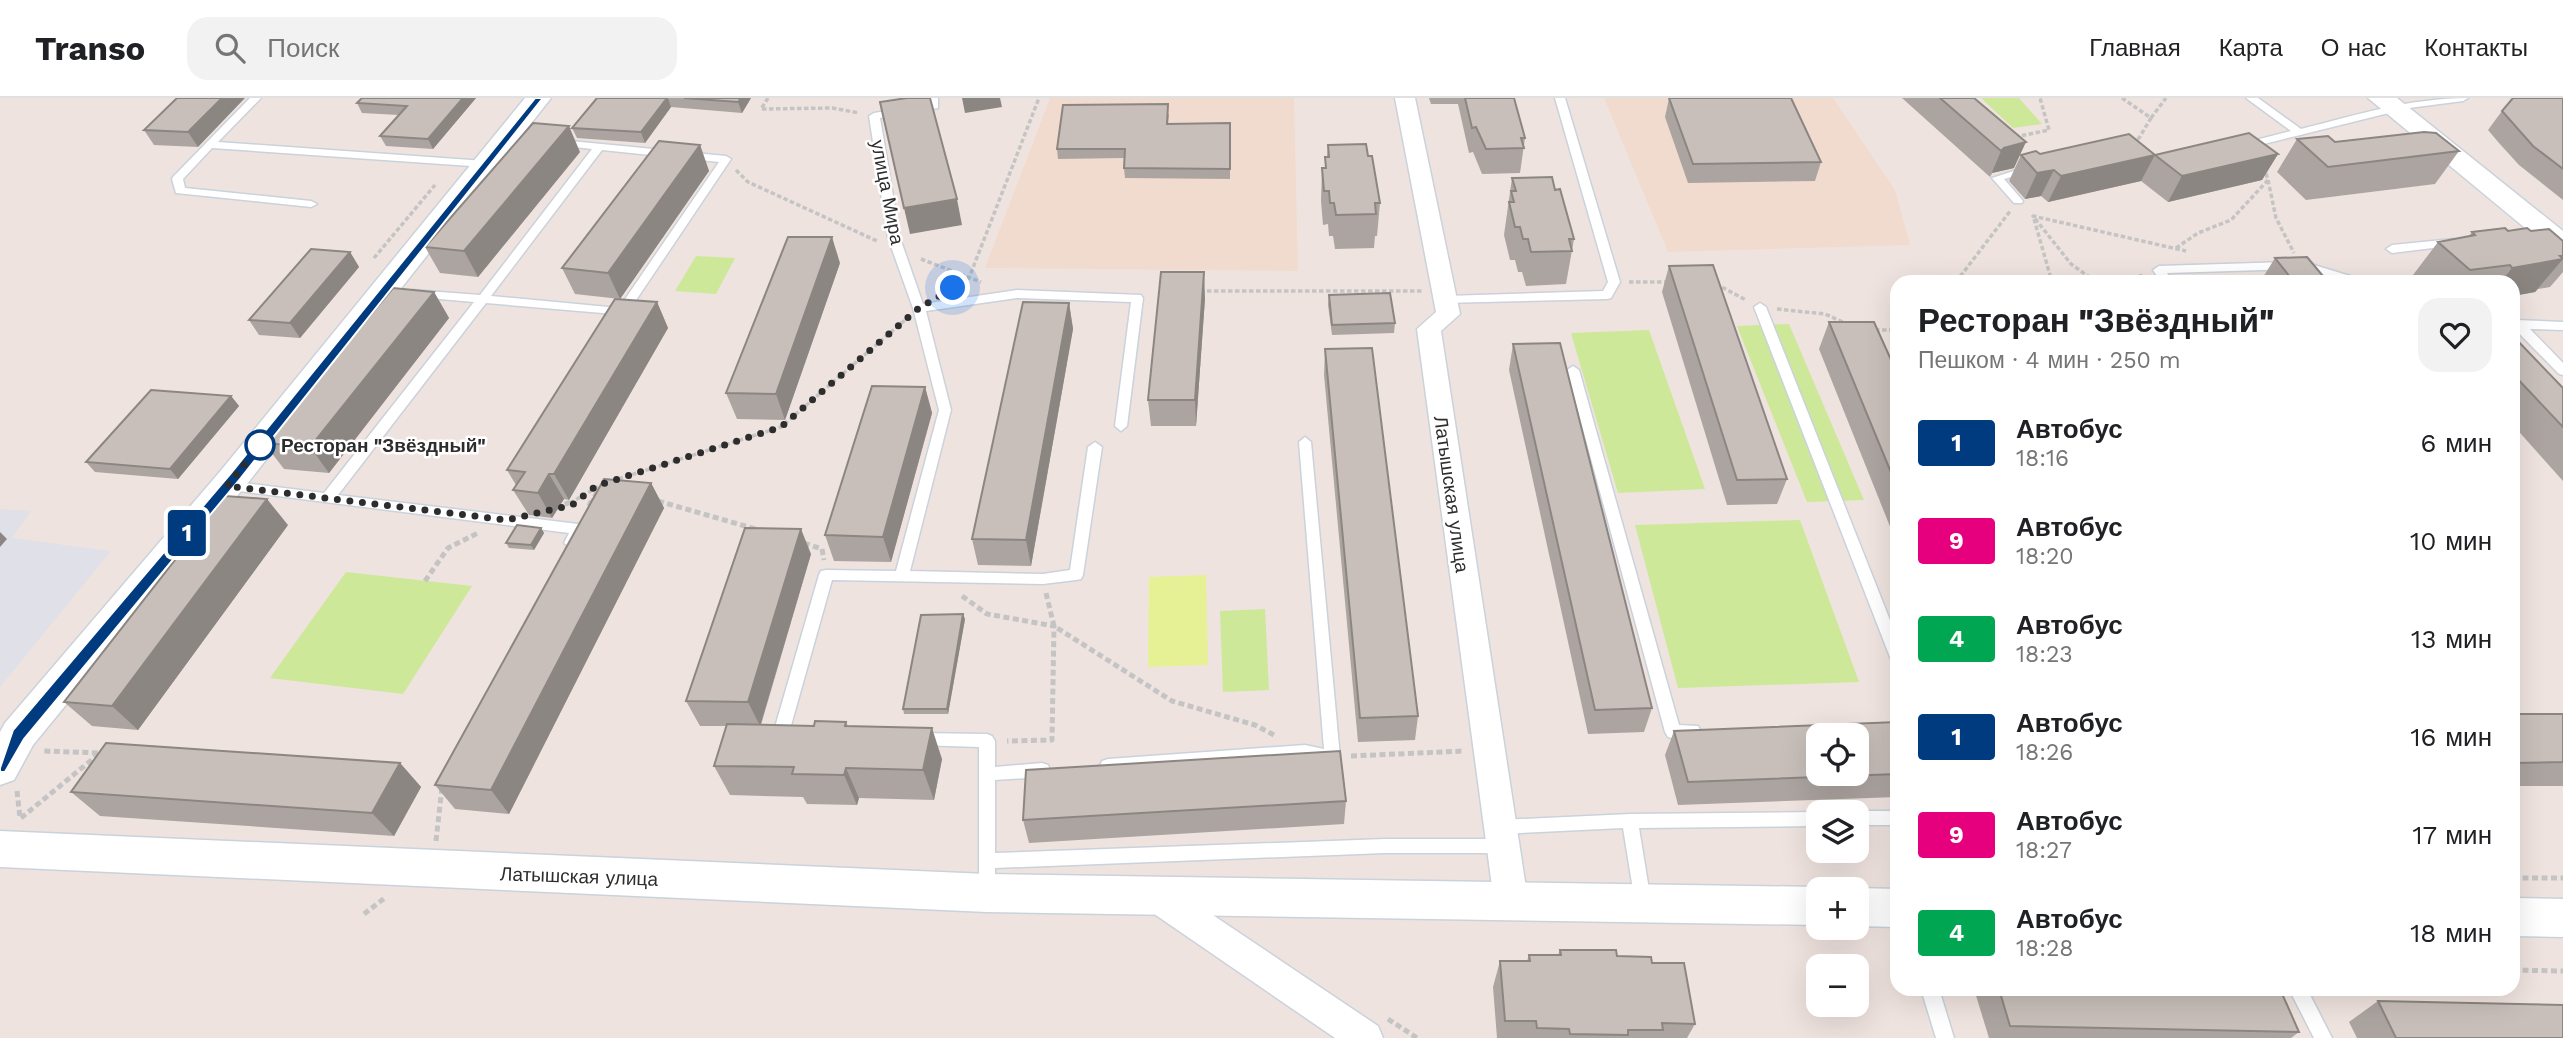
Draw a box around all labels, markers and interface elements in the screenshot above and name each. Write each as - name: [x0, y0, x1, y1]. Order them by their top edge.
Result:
- search box: [187, 17, 677, 80]
- text: Transo: [35, 29, 145, 68]
- icon: search: [211, 29, 249, 67]
- text: Поиск: [267, 33, 339, 63]
- text: Главная: [2089, 34, 2181, 62]
- text: Карта: [2219, 34, 2283, 62]
- text: О нас: [2321, 34, 2386, 62]
- text: Контакты: [2424, 34, 2528, 62]
- street label: улица Мира: [866, 138, 909, 247]
- your location: [935, 270, 970, 305]
- button: heart: [2418, 298, 2492, 372]
- text: Ресторан "Звёздный": [1918, 301, 2274, 340]
- text: Пешком · 4 мин · 250 m: [1918, 347, 2181, 374]
- street label: Латышская улица: [1429, 414, 1474, 574]
- text: Автобус: [2016, 414, 2123, 444]
- text: 6 мин: [2421, 428, 2492, 458]
- text: 1: [1951, 429, 1962, 457]
- marker: Ресторан "Звёздный": [245, 430, 275, 460]
- place label: Ресторан "Звёздный": [281, 434, 486, 457]
- text: 18:16: [2016, 445, 2069, 472]
- line badge: 1: [164, 510, 210, 556]
- text: Автобус: [2016, 512, 2123, 542]
- text: 1: [182, 519, 192, 547]
- text: 10 мин: [2410, 526, 2492, 556]
- text: 9: [1949, 527, 1964, 555]
- text: 18:20: [2016, 543, 2074, 570]
- text: Автобус: [2016, 610, 2123, 640]
- text: 13 мин: [2411, 624, 2492, 654]
- text: 4: [1949, 625, 1964, 653]
- text: 18:23: [2016, 641, 2073, 668]
- text: Автобус: [2016, 708, 2123, 738]
- text: 16 мин: [2410, 722, 2492, 752]
- map controls: [1806, 723, 1869, 1017]
- button: locate: [1806, 723, 1869, 786]
- text: 1: [1951, 723, 1962, 751]
- text: 18:26: [2016, 739, 2073, 766]
- button: layers: [1806, 800, 1869, 863]
- text: Автобус: [2016, 806, 2123, 836]
- text: 17 мин: [2412, 820, 2492, 850]
- text: 9: [1949, 821, 1964, 849]
- text: 18:27: [2016, 837, 2072, 864]
- street label: Латышская улица: [500, 862, 659, 891]
- button: +: [1806, 877, 1869, 940]
- text: Автобус: [2016, 904, 2123, 934]
- text: 18 мин: [2410, 918, 2492, 948]
- text: 4: [1949, 919, 1964, 947]
- text: 18:28: [2016, 935, 2074, 962]
- button: −: [1806, 954, 1869, 1017]

